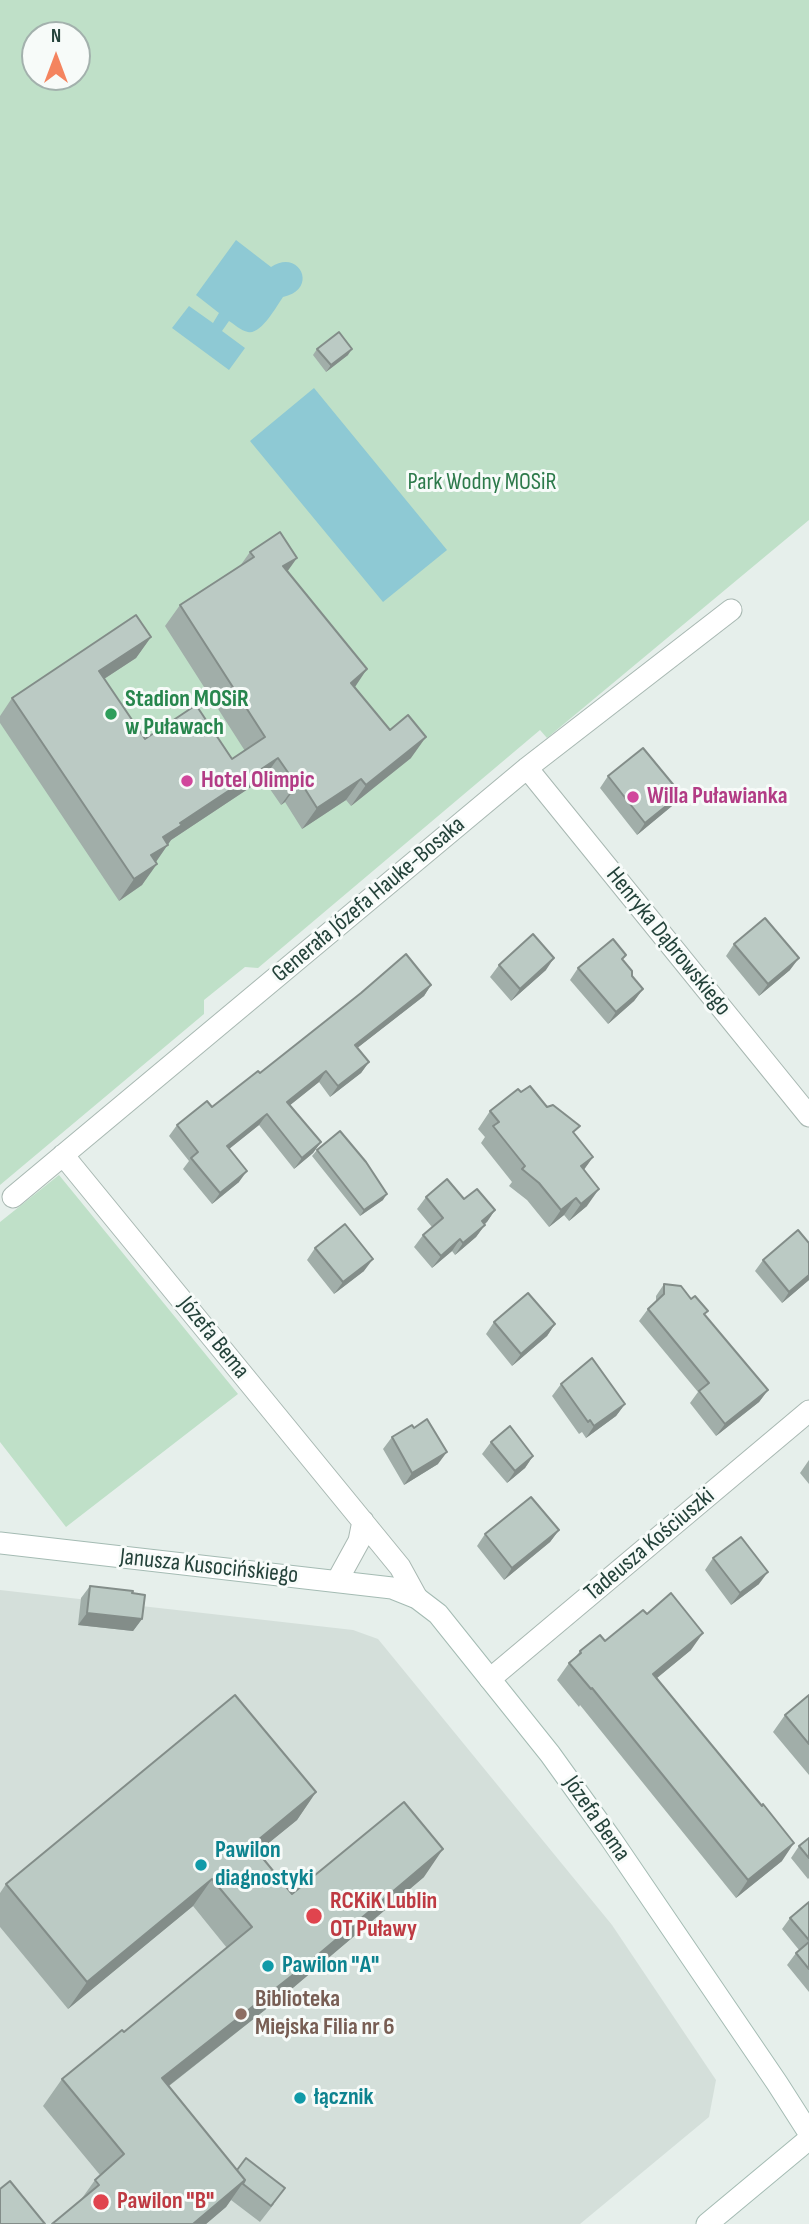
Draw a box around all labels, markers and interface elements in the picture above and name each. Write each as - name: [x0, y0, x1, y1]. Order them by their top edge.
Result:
- north arrow: [21, 21, 91, 91]
- text: N: [51, 25, 61, 48]
- park label: Park Wodny MOSiR: [407, 469, 557, 497]
- place label: Stadion MOSiR w Puławach: [125, 686, 249, 742]
- marker: Stadion MOSiR w Puławach: [103, 706, 119, 722]
- place label: Hotel Olimpic: [201, 767, 315, 795]
- marker: Hotel Olimpic: [179, 773, 195, 789]
- place label: Willa Puławianka: [647, 783, 788, 811]
- marker: Willa Puławianka: [625, 789, 641, 805]
- street label: Generała Józefa Hauke-Bosaka: [267, 811, 471, 989]
- street label: Henryka Dąbrowskiego: [599, 862, 737, 1022]
- street label: Józefa Bema: [171, 1291, 255, 1385]
- street label: Tadeusza Kościuszki: [579, 1482, 721, 1608]
- street label: Janusza Kusocińskiego: [118, 1543, 300, 1591]
- street label: Józefa Bema: [556, 1771, 636, 1867]
- place label: Pawilon diagnostyki: [215, 1837, 314, 1893]
- marker: Pawilon diagnostyki: [193, 1857, 209, 1873]
- place label: RCKiK Lublin OT Puławy: [330, 1888, 437, 1944]
- marker: RCKiK Lublin OT Puławy: [304, 1906, 324, 1926]
- place label: Pawilon "A": [282, 1952, 379, 1980]
- marker: Pawilon "A": [260, 1958, 276, 1974]
- place label: Biblioteka Miejska Filia nr 6: [255, 1986, 395, 2042]
- marker: Biblioteka Miejska Filia nr 6: [233, 2006, 249, 2022]
- place label: łącznik: [314, 2084, 374, 2112]
- marker: łącznik: [292, 2090, 308, 2106]
- place label: Pawilon "B": [117, 2188, 214, 2216]
- marker: Pawilon "B": [91, 2192, 111, 2212]

